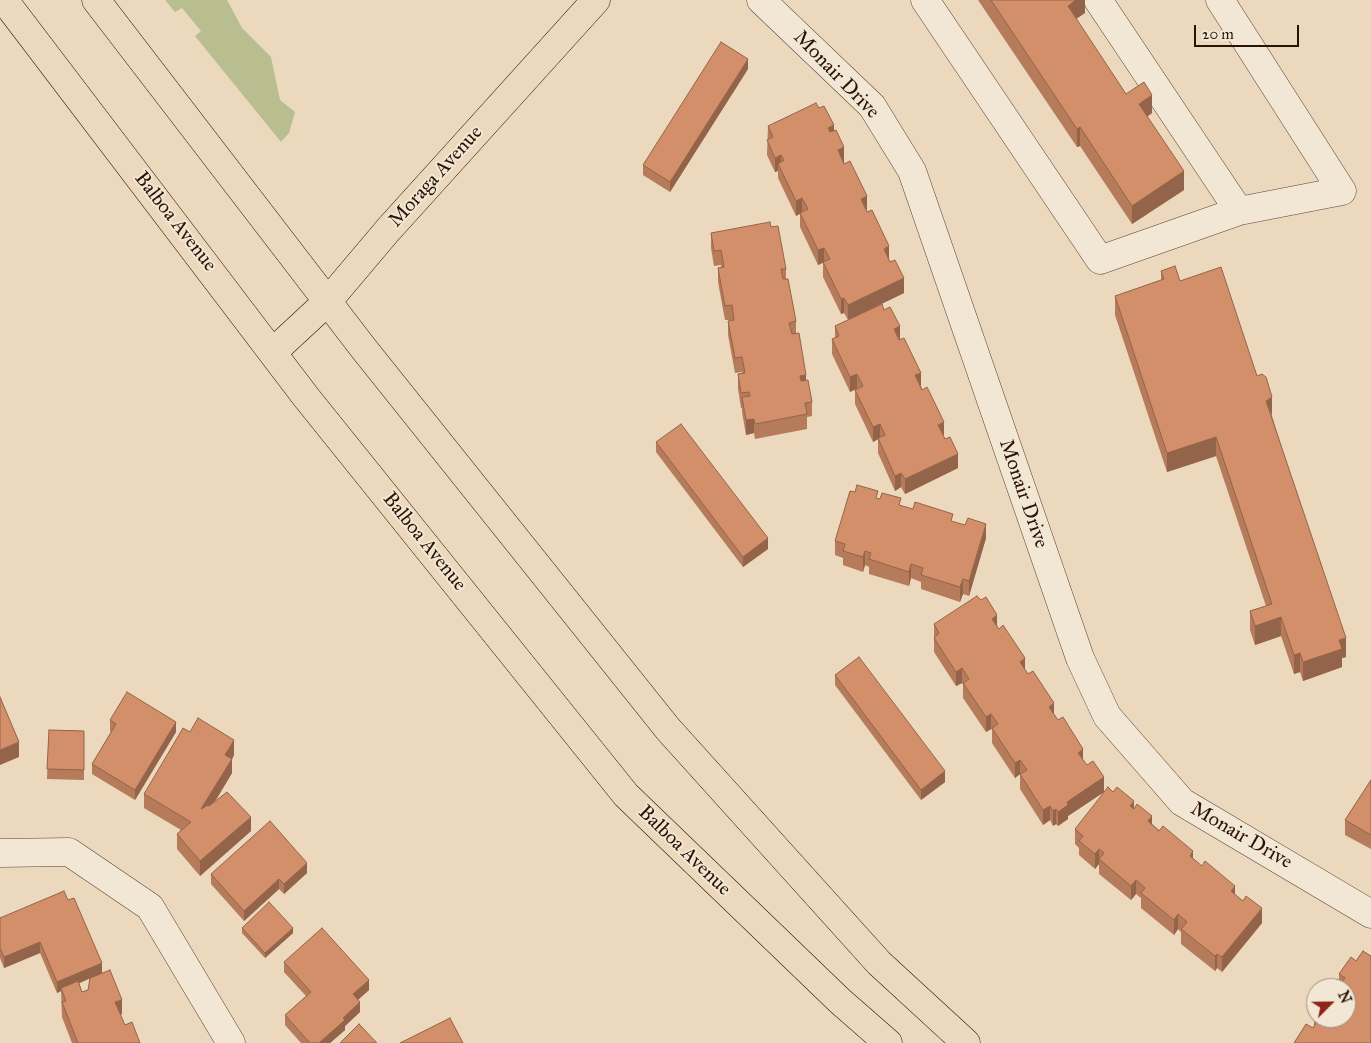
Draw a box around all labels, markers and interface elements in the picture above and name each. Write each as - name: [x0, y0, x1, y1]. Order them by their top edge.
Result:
- scale bar: [1196, 15, 1301, 47]
- text: 20 m: [1202, 25, 1234, 43]
- street label: Monair Drive: [788, 26, 884, 124]
- street label: Moraga Avenue: [384, 121, 488, 233]
- street label: Balboa Avenue: [129, 167, 221, 277]
- street label: Monair Drive: [993, 436, 1053, 552]
- street label: Balboa Avenue: [377, 488, 471, 596]
- street label: Monair Drive: [1186, 797, 1296, 875]
- street label: Balboa Avenue: [633, 801, 735, 901]
- north arrow: [1306, 978, 1356, 1028]
- text: N: [1334, 989, 1354, 1006]

